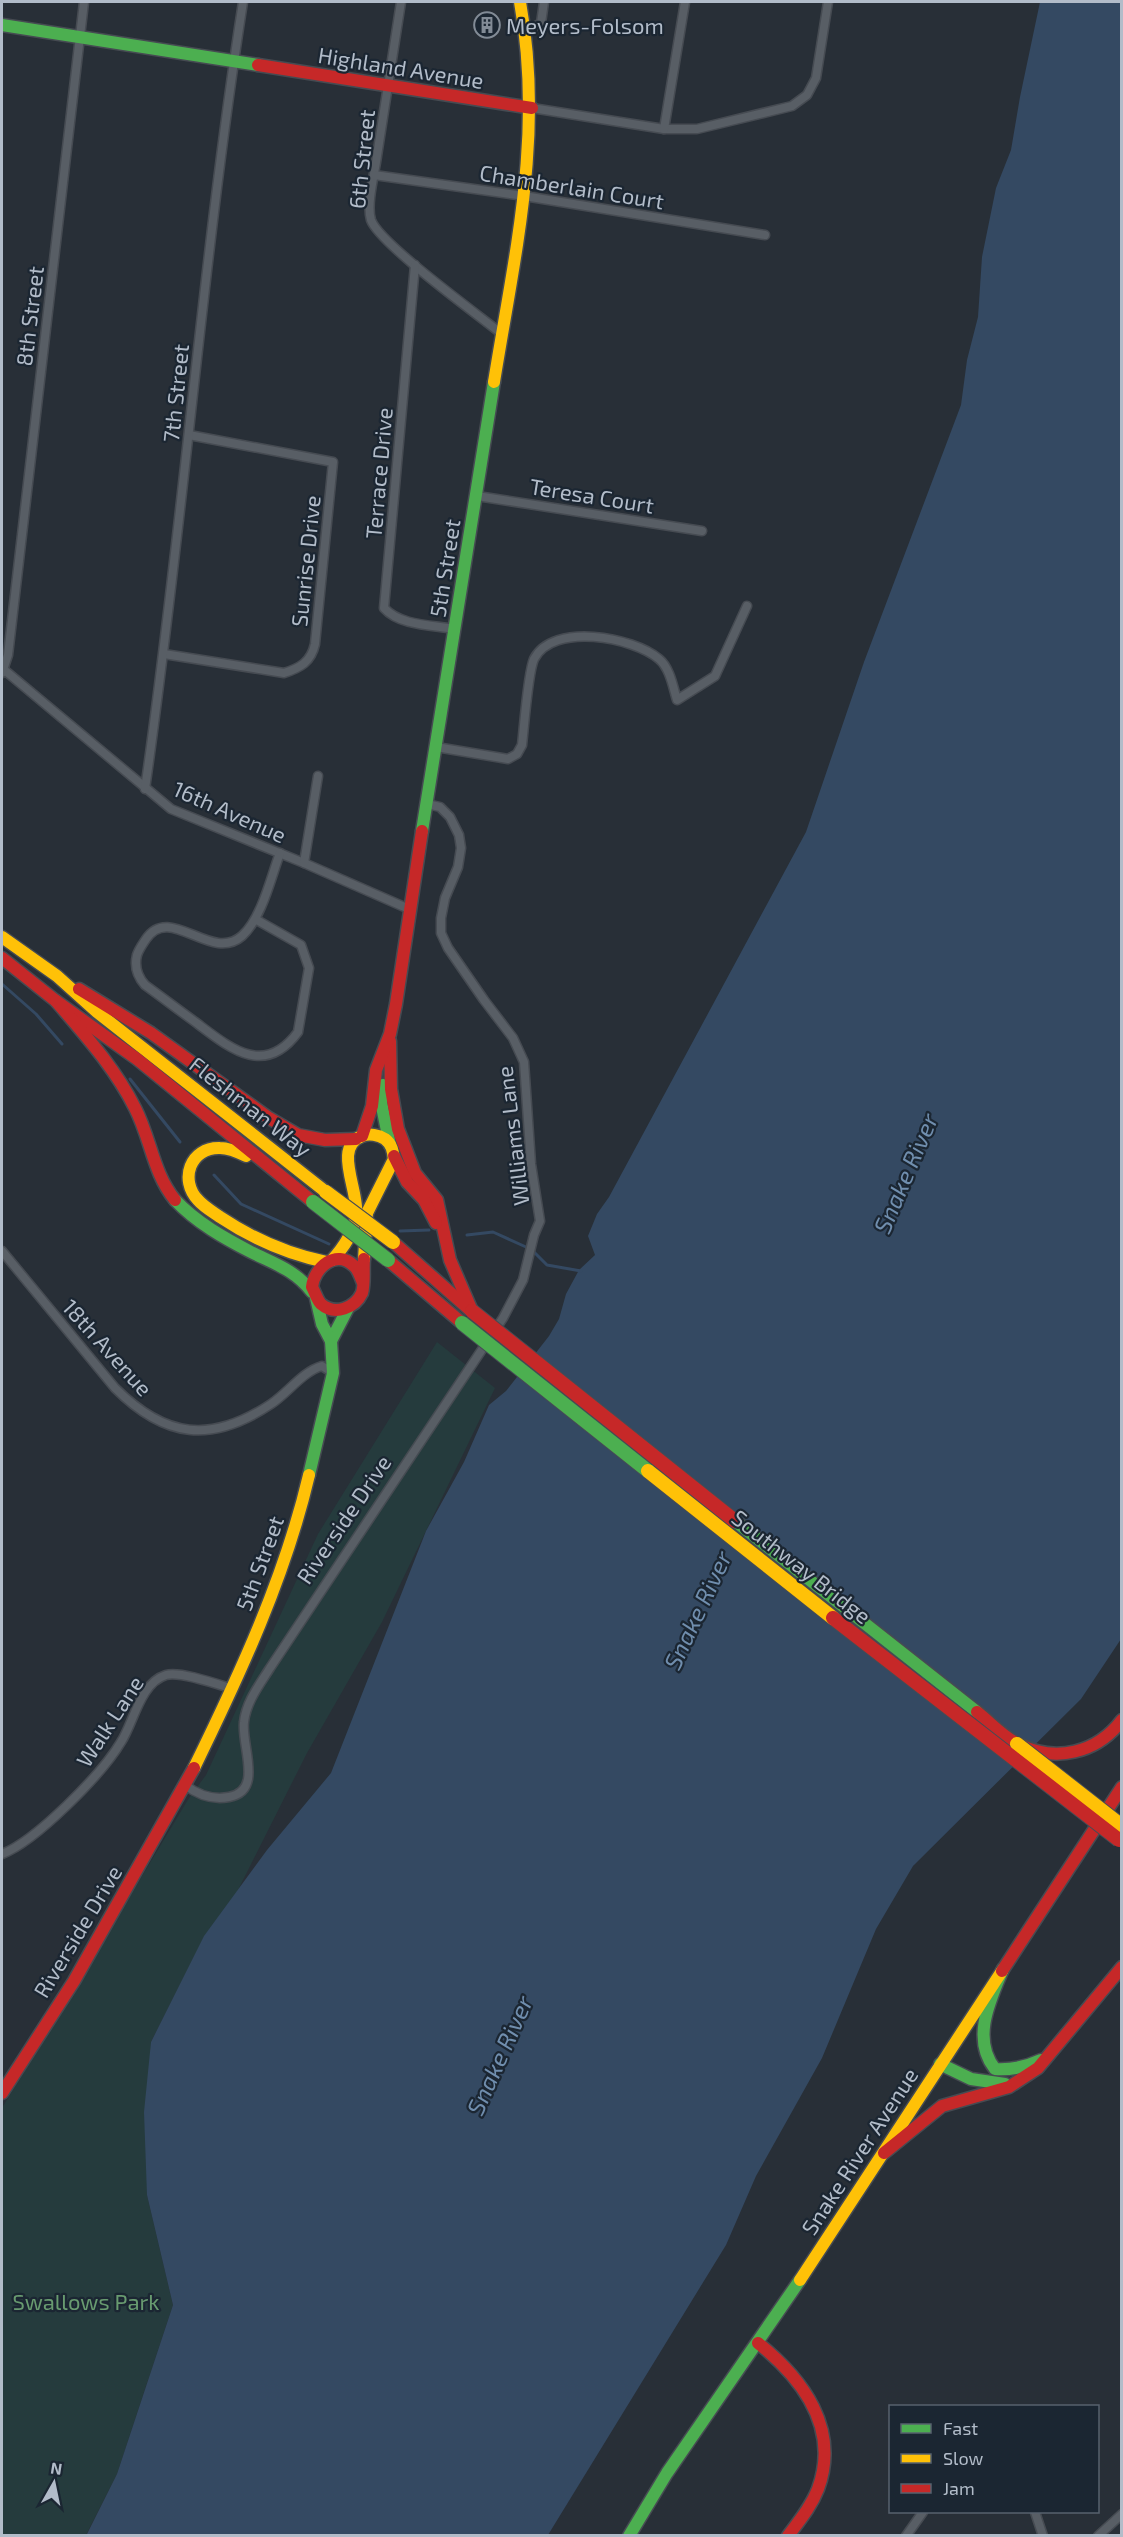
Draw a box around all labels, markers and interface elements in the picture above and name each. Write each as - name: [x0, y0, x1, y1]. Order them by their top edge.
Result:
- building icon: Meyers-Folsom: [472, 10, 502, 40]
- place label: Meyers-Folsom: [506, 12, 664, 38]
- street label: Highland Avenue: [316, 41, 486, 93]
- street label: 6th Street: [343, 108, 379, 210]
- street label: Chamberlain Court: [478, 159, 666, 213]
- street label: 8th Street: [10, 265, 48, 367]
- street label: 7th Street: [157, 343, 193, 443]
- street label: Terrace Drive: [359, 406, 397, 540]
- street label: Teresa Court: [528, 472, 656, 518]
- street label: Sunrise Drive: [285, 494, 325, 628]
- street label: 5th Street: [423, 517, 465, 619]
- street label: 16th Avenue: [170, 775, 290, 847]
- street label: Fleshman Way: [185, 1050, 317, 1162]
- street label: Williams Lane: [491, 1065, 533, 1207]
- water label: Snake River: [867, 1108, 943, 1237]
- street label: 18th Avenue: [58, 1293, 158, 1401]
- street label: Riverside Drive: [290, 1450, 396, 1588]
- street label: Southway Bridge: [727, 1504, 877, 1628]
- street label: 5th Street: [230, 1512, 288, 1614]
- water label: Snake River: [657, 1546, 737, 1674]
- street label: Walk Lane: [70, 1671, 148, 1771]
- street label: Riverside Drive: [27, 1860, 127, 2002]
- water label: Snake River: [460, 1990, 538, 2119]
- street label: Snake River Avenue: [795, 2063, 923, 2239]
- park label: Swallows Park: [12, 2288, 160, 2314]
- legend: [889, 2405, 1099, 2513]
- text: Fast: [943, 2417, 978, 2439]
- text: Slow: [943, 2447, 984, 2469]
- north arrow: [24, 2453, 84, 2513]
- text: N: [49, 2457, 64, 2478]
- text: Jam: [943, 2477, 975, 2499]

